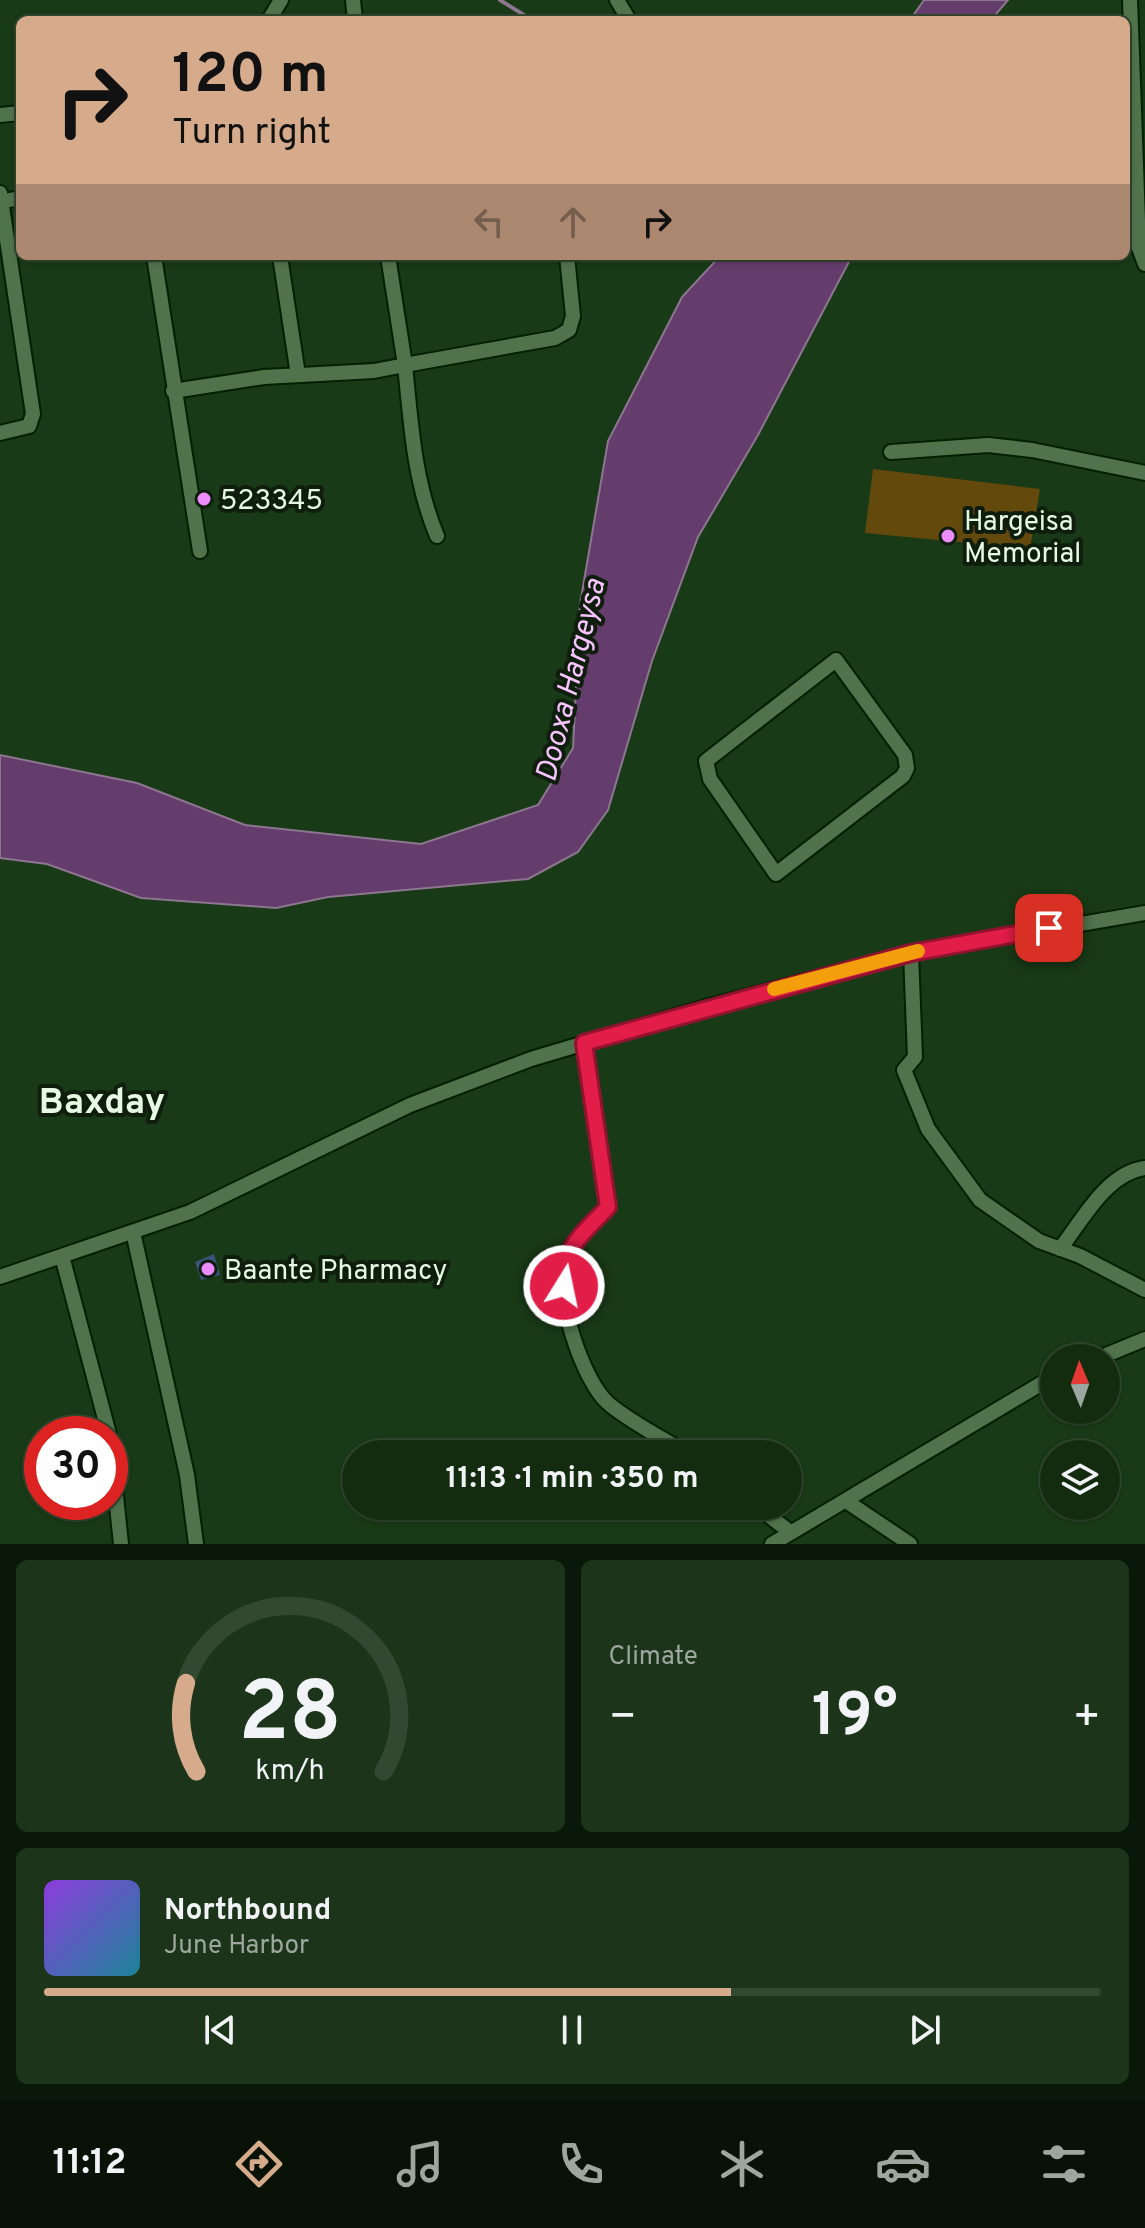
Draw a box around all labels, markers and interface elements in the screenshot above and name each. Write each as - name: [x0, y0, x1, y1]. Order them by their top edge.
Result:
- text: 120 m: [172, 42, 329, 112]
- icon: right: [40, 48, 144, 152]
- text: Turn right: [172, 111, 331, 157]
- icon: left: [467, 200, 511, 244]
- icon: ahead: [551, 200, 595, 244]
- icon: right: [635, 200, 679, 244]
- place label: 523345: [220, 484, 323, 520]
- marker: 523345: [195, 490, 213, 508]
- place label: Hargeisa Memorial: [964, 505, 1081, 573]
- marker: Hargeisa Memorial: [939, 527, 957, 545]
- water label: Dooxa Hargeysa: [529, 575, 616, 786]
- pin: [1015, 894, 1083, 962]
- icon: arrive: [1027, 906, 1071, 950]
- district label: Baxday: [39, 1081, 165, 1127]
- position arrow: [522, 1244, 606, 1328]
- place label: Baante Pharmacy: [224, 1254, 447, 1290]
- marker: Baante Pharmacy: [199, 1260, 217, 1278]
- north arrow: [1040, 1344, 1120, 1424]
- map controls: [1040, 1344, 1120, 1520]
- speed limit sign: 30: [24, 1416, 128, 1520]
- button: layers: [1040, 1440, 1120, 1520]
- text: 11:13 · 1 min · 350 m: [445, 1461, 699, 1498]
- text: Climate: [609, 1641, 698, 1674]
- text: 28: [239, 1665, 342, 1770]
- text: 19°: [812, 1681, 898, 1757]
- text: −: [609, 1691, 637, 1747]
- text: +: [1073, 1691, 1101, 1747]
- text: km/h: [256, 1754, 325, 1790]
- text: Northbound: [164, 1893, 331, 1930]
- text: June Harbor: [164, 1930, 309, 1963]
- icon: previous: [198, 2008, 242, 2052]
- icon: pause: [550, 2008, 594, 2052]
- icon: next: [903, 2008, 947, 2052]
- icon: directions: [231, 2136, 287, 2192]
- icon: music: [392, 2136, 448, 2192]
- icon: phone: [553, 2136, 609, 2192]
- icon: climate: [714, 2136, 770, 2192]
- icon: car: [875, 2136, 931, 2192]
- icon: filters: [1036, 2136, 1092, 2192]
- text: 11:12: [53, 2141, 126, 2187]

